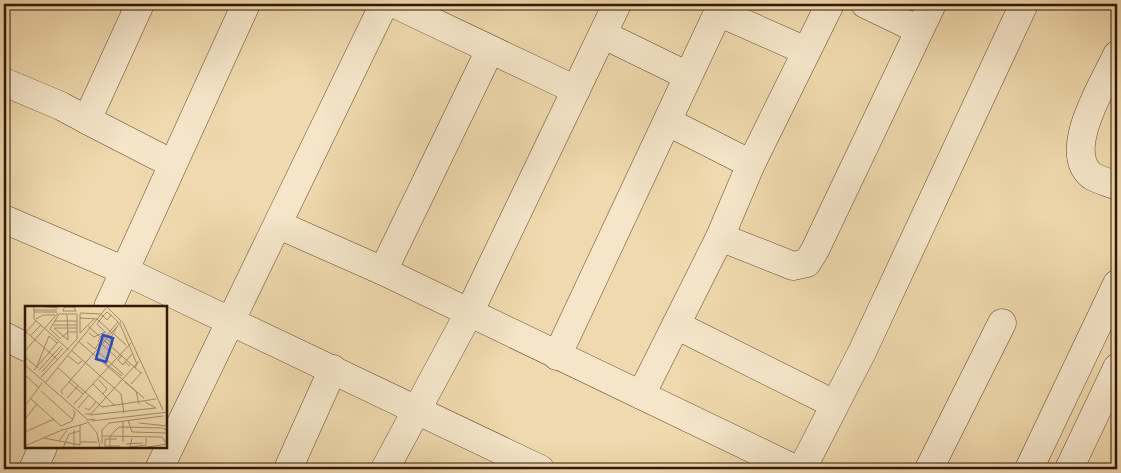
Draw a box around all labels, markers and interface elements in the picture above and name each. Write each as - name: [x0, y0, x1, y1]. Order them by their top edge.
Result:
- inset map: [25, 306, 168, 448]

